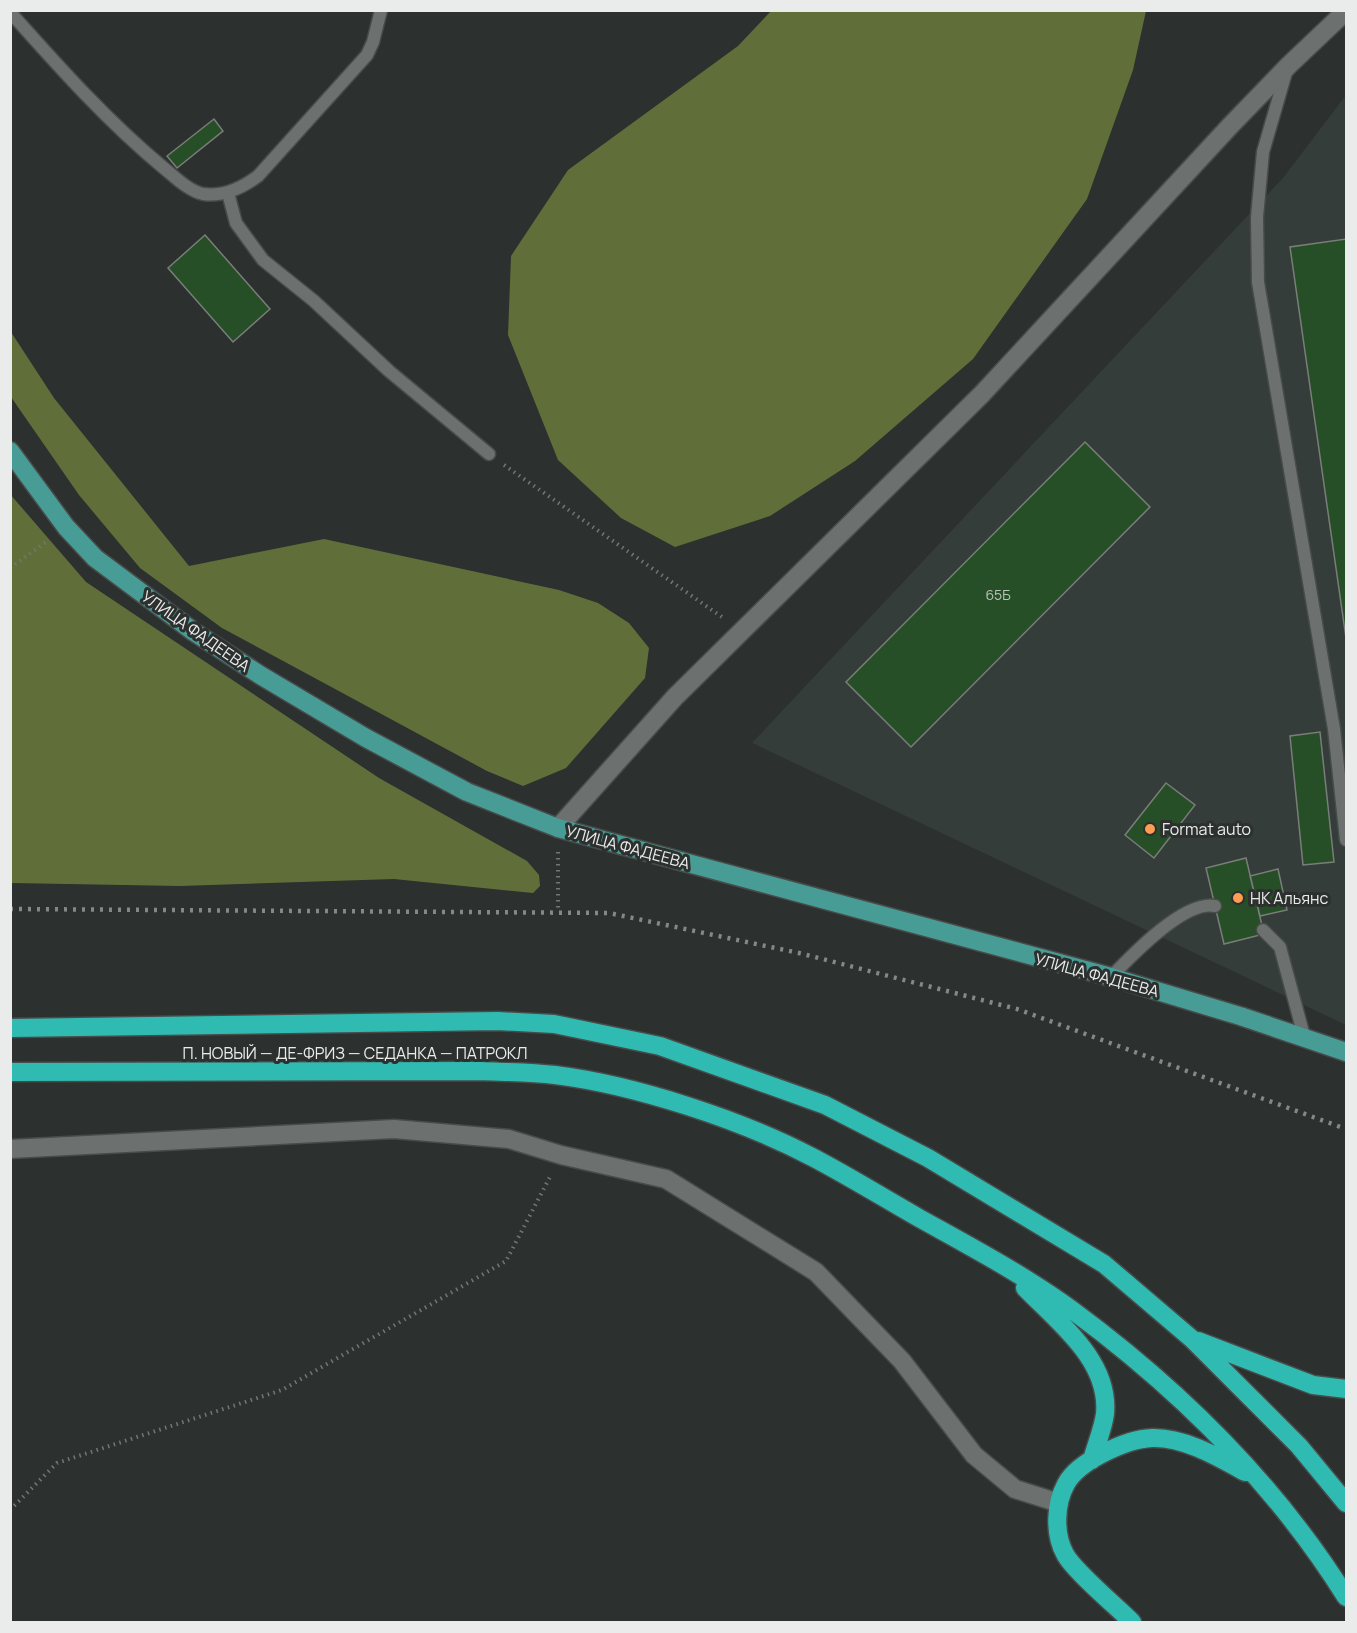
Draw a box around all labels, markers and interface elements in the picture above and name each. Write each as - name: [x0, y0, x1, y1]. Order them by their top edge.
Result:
- street label: УЛИЦА ФАДЕЕВА: [137, 585, 255, 677]
- house number: 65Б: [985, 585, 1011, 604]
- place label: Format auto: [1162, 818, 1251, 840]
- street label: УЛИЦА ФАДЕЕВА: [564, 820, 692, 874]
- marker: Format auto: [1143, 822, 1157, 836]
- place label: НК Альянс: [1250, 887, 1329, 909]
- marker: НК Альянс: [1231, 891, 1245, 905]
- street label: УЛИЦА ФАДЕЕВА: [1033, 948, 1161, 1002]
- street label: П. НОВЫЙ — ДЕ-ФРИЗ — СЕДАНКА — ПАТРОКЛ: [183, 1042, 527, 1064]

